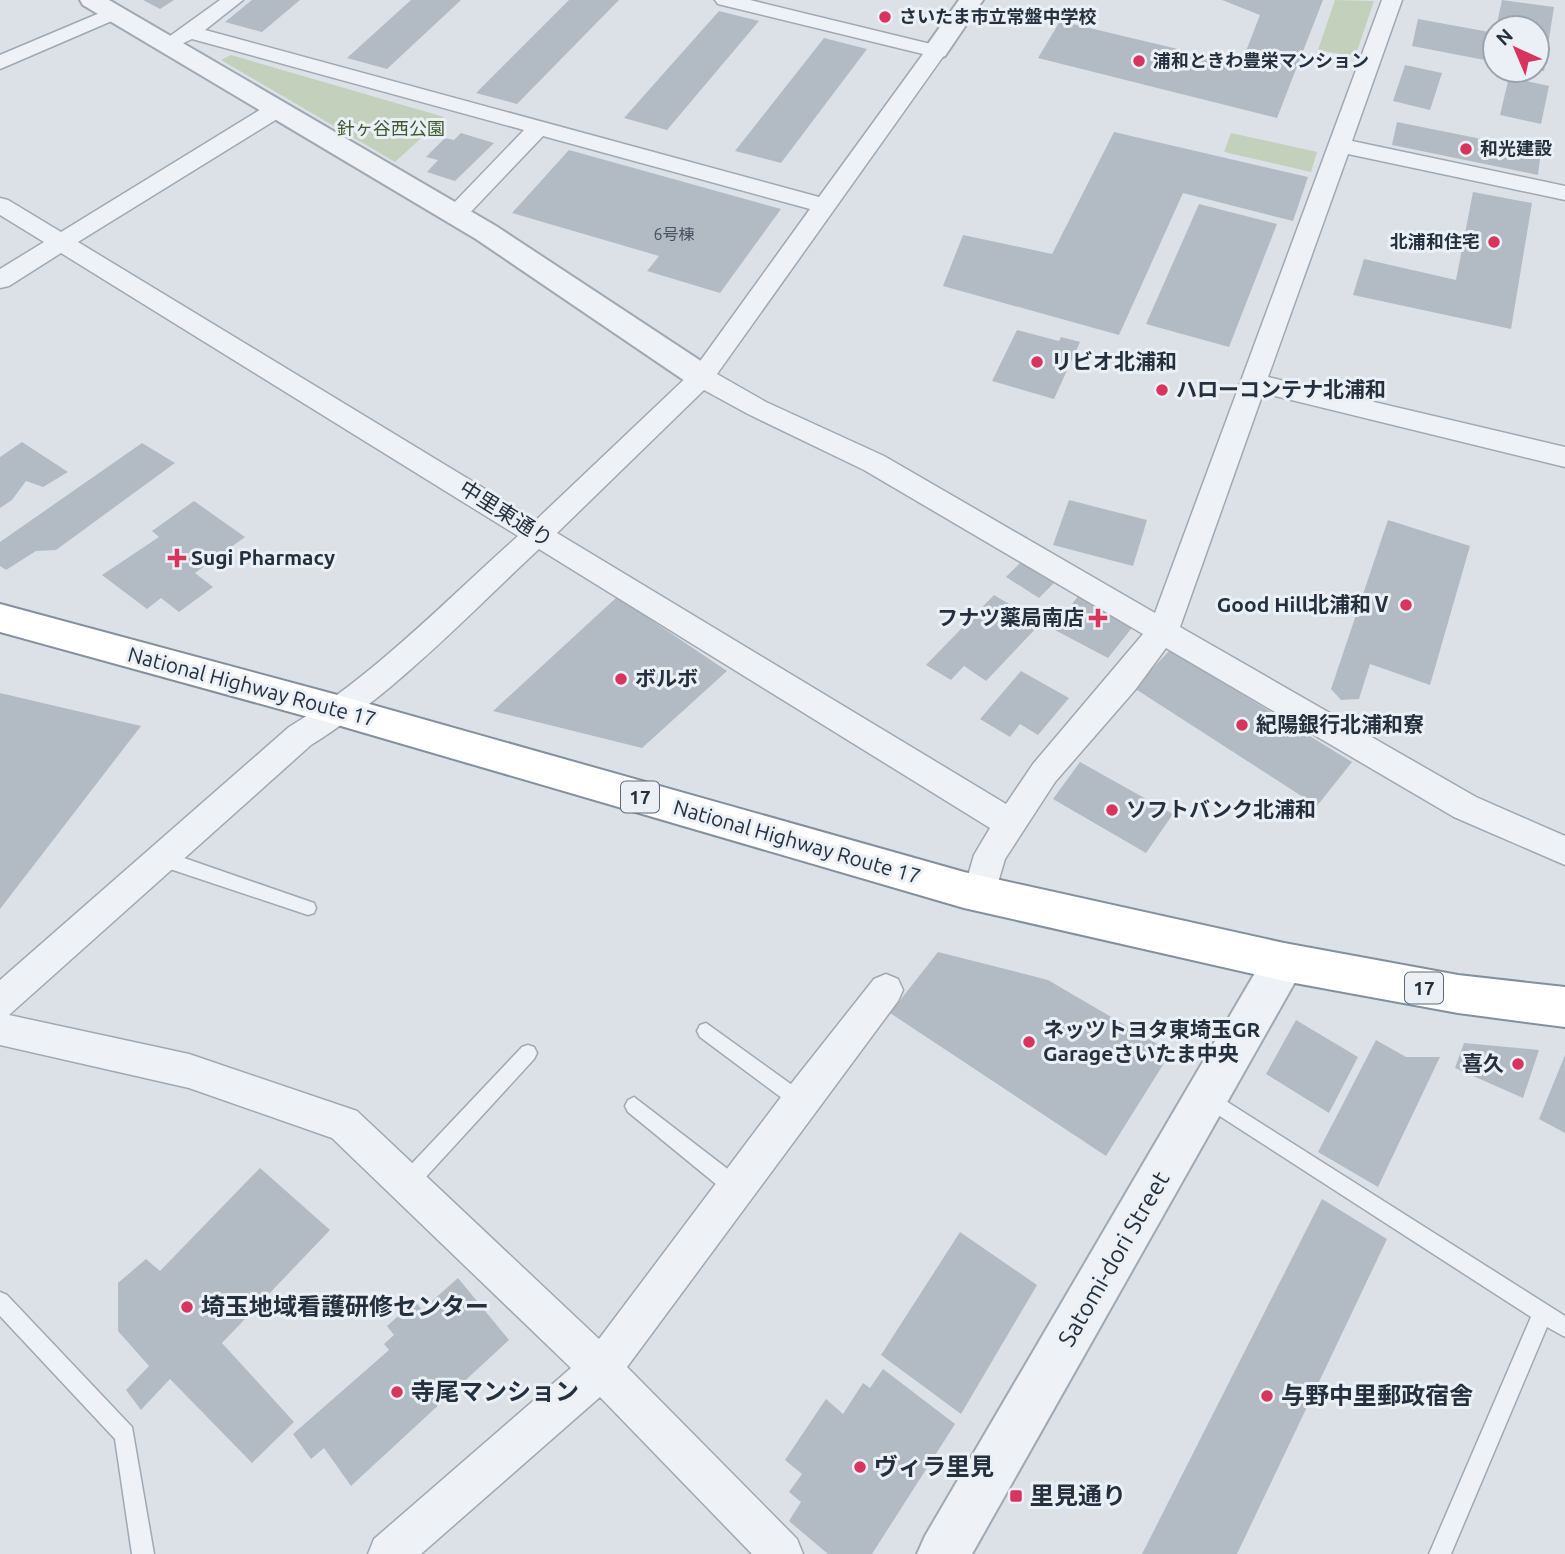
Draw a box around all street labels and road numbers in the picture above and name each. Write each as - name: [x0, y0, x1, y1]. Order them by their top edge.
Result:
- street label: 中里東通り: [456, 475, 557, 551]
- street label: National Highway Route 17: [126, 641, 379, 731]
- road number: 17: [621, 782, 659, 812]
- street label: National Highway Route 17: [671, 794, 924, 888]
- road number: 17: [1405, 972, 1443, 1004]
- street label: Satomi-dori Street: [1053, 1166, 1175, 1351]

